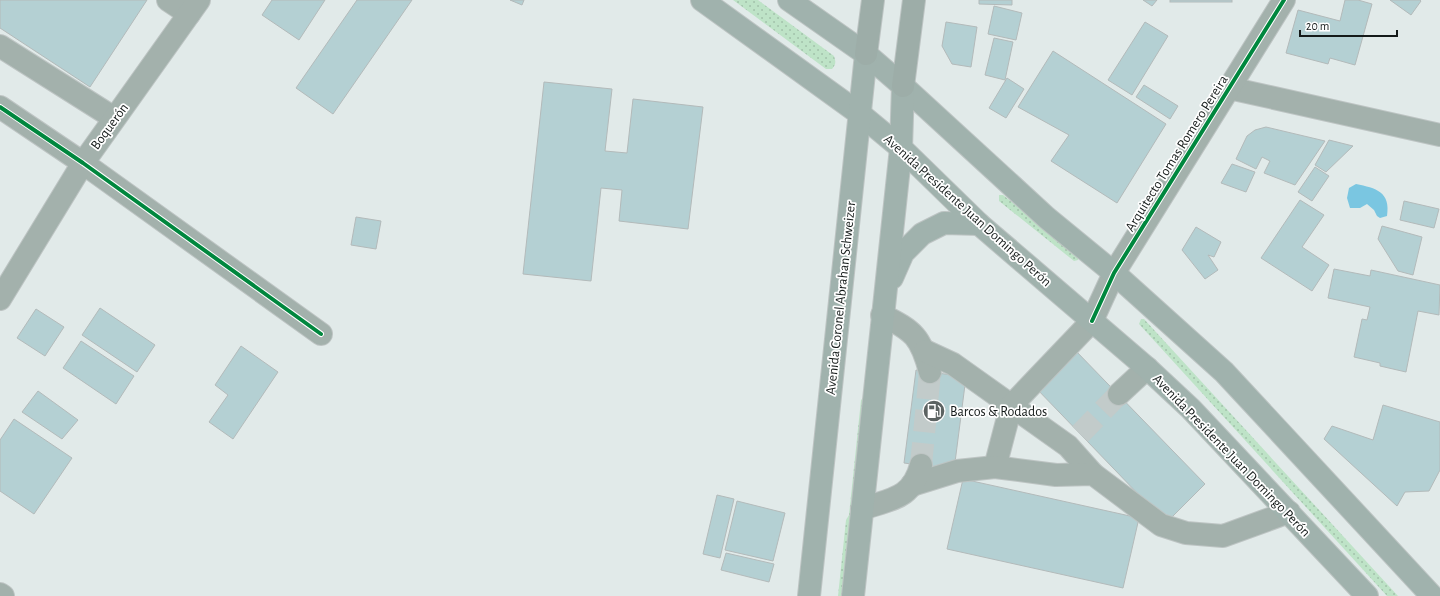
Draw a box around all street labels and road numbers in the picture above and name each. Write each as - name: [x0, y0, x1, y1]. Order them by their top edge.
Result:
- street label: Arquitecto Tomas Romero Pereira: [1123, 73, 1231, 234]
- street label: Boquerón: [88, 101, 131, 152]
- street label: Avenida Presidente Juan Domingo Perón: [881, 132, 1054, 289]
- street label: Avenida Coronel Abrahan Schweizer: [824, 200, 858, 396]
- street label: Avenida Presidente Juan Domingo Perón: [1150, 372, 1313, 540]

